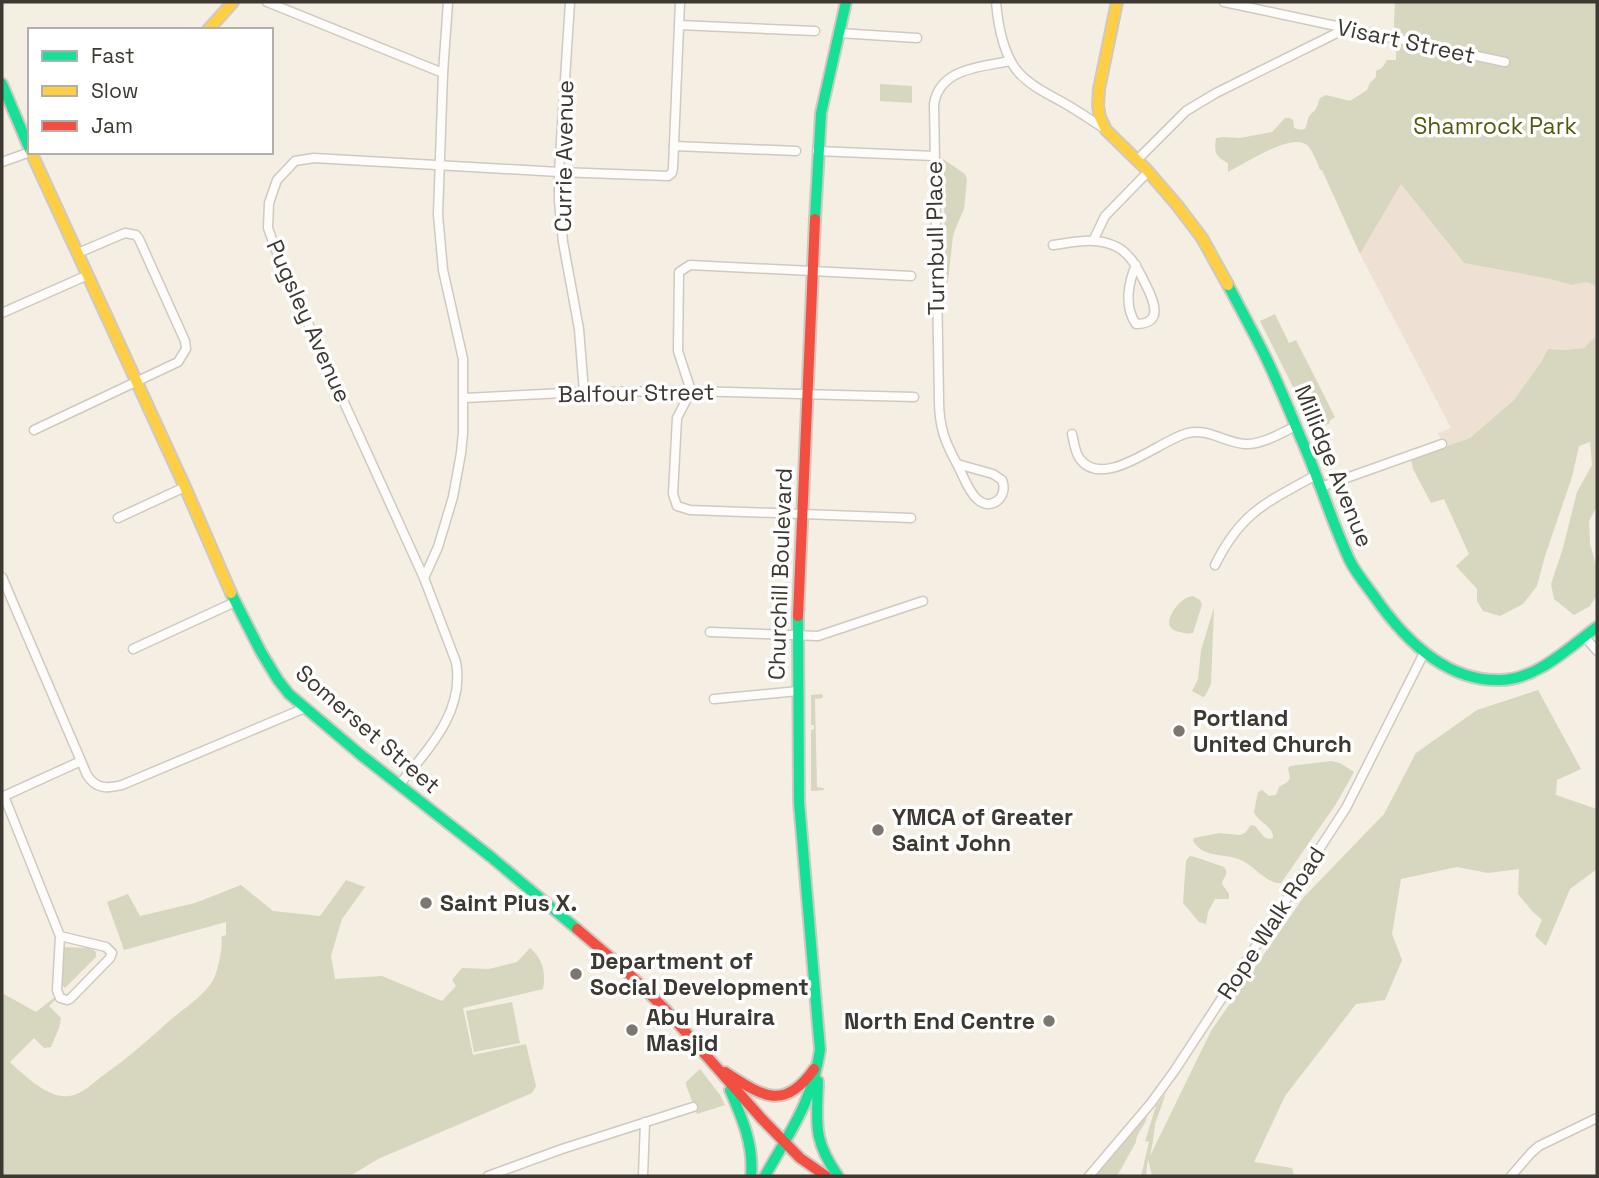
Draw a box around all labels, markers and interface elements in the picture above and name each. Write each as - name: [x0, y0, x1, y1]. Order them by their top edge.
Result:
- street label: Visart Street: [1334, 12, 1478, 70]
- legend: [28, 28, 273, 154]
- text: Fast: [91, 42, 135, 69]
- text: Slow: [91, 77, 139, 104]
- street label: Currie Avenue: [548, 80, 580, 232]
- park label: Shamrock Park: [1413, 111, 1577, 141]
- text: Jam: [91, 112, 133, 139]
- street label: Turnbull Place: [919, 161, 951, 315]
- street label: Pugsley Avenue: [260, 235, 358, 407]
- street label: Balfour Street: [557, 377, 715, 409]
- street label: Millidge Avenue: [1288, 380, 1380, 552]
- street label: Churchill Boulevard: [761, 467, 799, 681]
- street label: Somerset Street: [289, 658, 447, 800]
- place label: Portland United Church: [1193, 703, 1352, 759]
- marker: Portland United Church: [1171, 723, 1187, 739]
- place label: YMCA of Greater Saint John: [892, 802, 1073, 858]
- marker: YMCA of Greater Saint John: [870, 822, 886, 838]
- street label: Rope Walk Road: [1210, 841, 1332, 1005]
- place label: Saint Pius X.: [440, 888, 577, 918]
- marker: Saint Pius X.: [418, 895, 434, 911]
- place label: Department of Social Development: [590, 946, 809, 1002]
- marker: Department of Social Development: [568, 966, 584, 982]
- place label: Abu Huraira Masjid: [646, 1002, 775, 1058]
- place label: North End Centre: [844, 1006, 1035, 1036]
- marker: North End Centre: [1041, 1013, 1057, 1029]
- marker: Abu Huraira Masjid: [624, 1022, 640, 1038]

